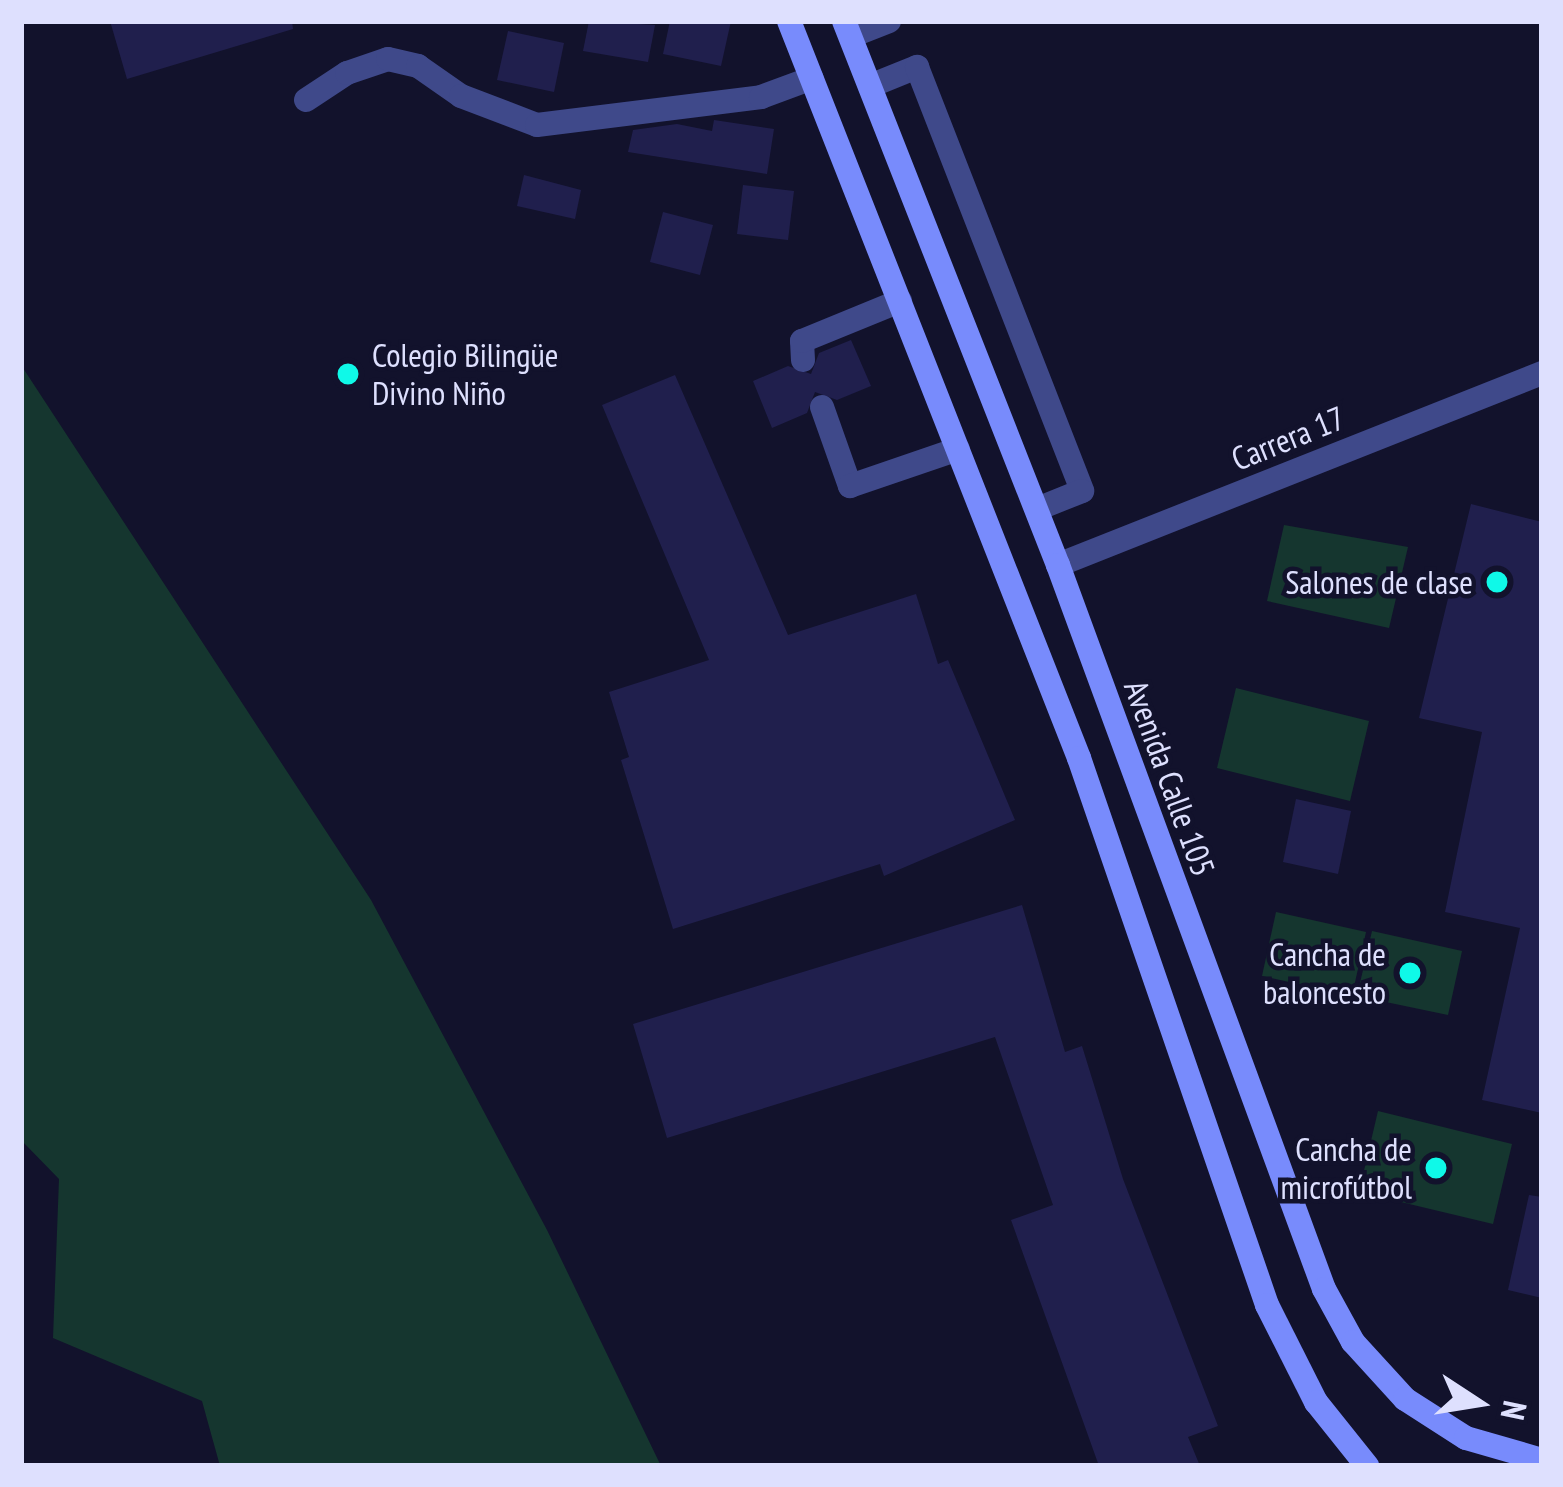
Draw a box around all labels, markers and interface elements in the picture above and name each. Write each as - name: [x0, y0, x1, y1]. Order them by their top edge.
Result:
- place label: Colegio Bilingüe Divino Niño: [372, 335, 558, 413]
- marker: Colegio Bilingüe Divino Niño: [335, 361, 361, 387]
- street label: Carrera 17: [1226, 397, 1350, 479]
- place label: Salones de clase: [1285, 562, 1473, 602]
- marker: Salones de clase: [1484, 569, 1510, 595]
- street label: Avenida Calle 105: [1116, 675, 1224, 881]
- place label: Cancha de baloncesto: [1263, 934, 1386, 1012]
- marker: Cancha de baloncesto: [1397, 960, 1423, 986]
- place label: Cancha de microfútbol: [1280, 1129, 1412, 1207]
- marker: Cancha de microfútbol: [1423, 1155, 1449, 1181]
- north arrow: [1419, 1343, 1539, 1463]
- text: N: [1492, 1397, 1538, 1424]

